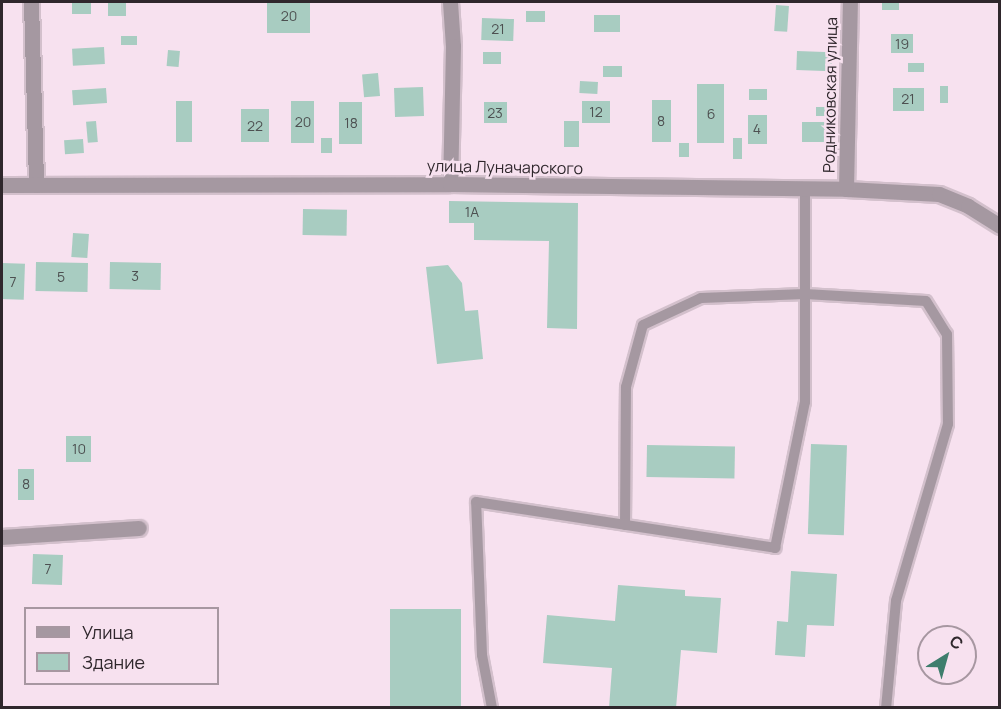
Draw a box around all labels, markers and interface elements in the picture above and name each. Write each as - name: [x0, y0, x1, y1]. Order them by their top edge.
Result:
- house number: 20: [281, 8, 297, 24]
- street label: Родниковская улица: [819, 17, 841, 173]
- house number: 21: [491, 21, 505, 37]
- house number: 19: [895, 36, 909, 52]
- house number: 21: [901, 91, 915, 107]
- house number: 12: [589, 104, 603, 120]
- house number: 23: [487, 105, 503, 121]
- house number: 6: [707, 106, 715, 122]
- house number: 8: [657, 113, 665, 129]
- house number: 20: [295, 114, 311, 130]
- house number: 18: [344, 115, 358, 131]
- house number: 22: [247, 118, 263, 134]
- house number: 4: [753, 121, 761, 137]
- street label: улица Луначарского: [427, 156, 583, 178]
- house number: 1А: [465, 204, 479, 220]
- house number: 3: [131, 268, 139, 284]
- house number: 5: [57, 269, 65, 285]
- house number: 7: [9, 274, 17, 290]
- house number: 10: [72, 441, 86, 457]
- house number: 8: [22, 476, 30, 492]
- house number: 7: [44, 561, 52, 577]
- legend: [24, 607, 219, 685]
- text: Улица: [82, 620, 134, 644]
- north arrow: [917, 625, 977, 685]
- text: С: [945, 630, 968, 655]
- text: Здание: [82, 650, 145, 674]

